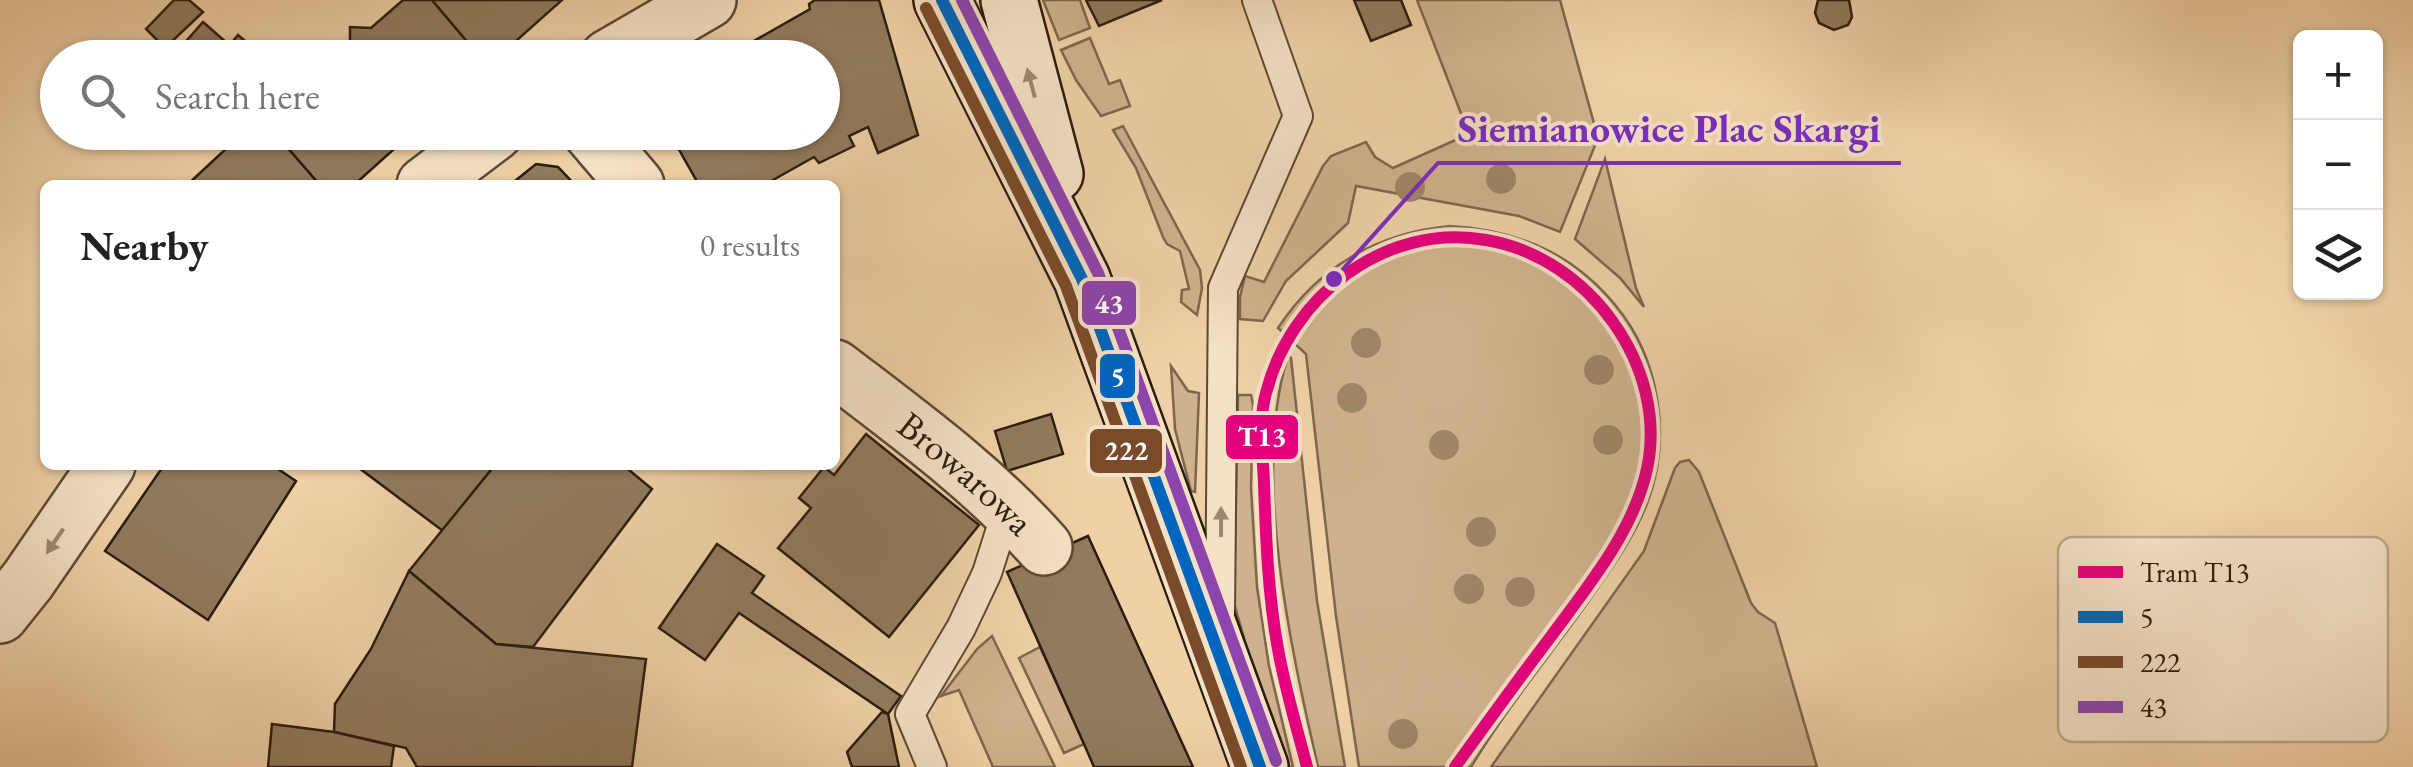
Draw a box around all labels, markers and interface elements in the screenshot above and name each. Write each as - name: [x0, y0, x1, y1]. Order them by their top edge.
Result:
- map controls: [2293, 30, 2383, 300]
- button: +: [2293, 30, 2383, 120]
- search box: [40, 40, 840, 150]
- one-way arrow: [1022, 67, 1038, 98]
- icon: search: [75, 68, 130, 123]
- text: Search here: [155, 71, 320, 120]
- callout: Siemianowice Plac Skargi: [1438, 93, 1901, 163]
- text: Siemianowice Plac Skargi: [1458, 102, 1881, 154]
- button: −: [2293, 120, 2383, 210]
- button: layers: [2293, 210, 2383, 300]
- text: Nearby: [80, 218, 209, 273]
- text: 0 results: [700, 224, 800, 266]
- line badge: 43: [1080, 279, 1138, 327]
- text: 43: [1094, 285, 1124, 321]
- line badge: 5: [1098, 352, 1137, 400]
- text: 5: [1111, 358, 1125, 394]
- street label: Browarowa: [888, 400, 1046, 546]
- line badge: T13: [1224, 413, 1300, 461]
- text: T13: [1237, 418, 1287, 454]
- line badge: 222: [1088, 427, 1164, 475]
- text: 222: [1104, 432, 1148, 468]
- one-way arrow: [1213, 506, 1229, 538]
- one-way arrow: [46, 528, 65, 555]
- legend: [2058, 537, 2388, 742]
- text: Tram T13: [2140, 554, 2250, 590]
- text: 5: [2140, 599, 2153, 635]
- text: 222: [2140, 644, 2181, 680]
- text: 43: [2140, 689, 2167, 725]

